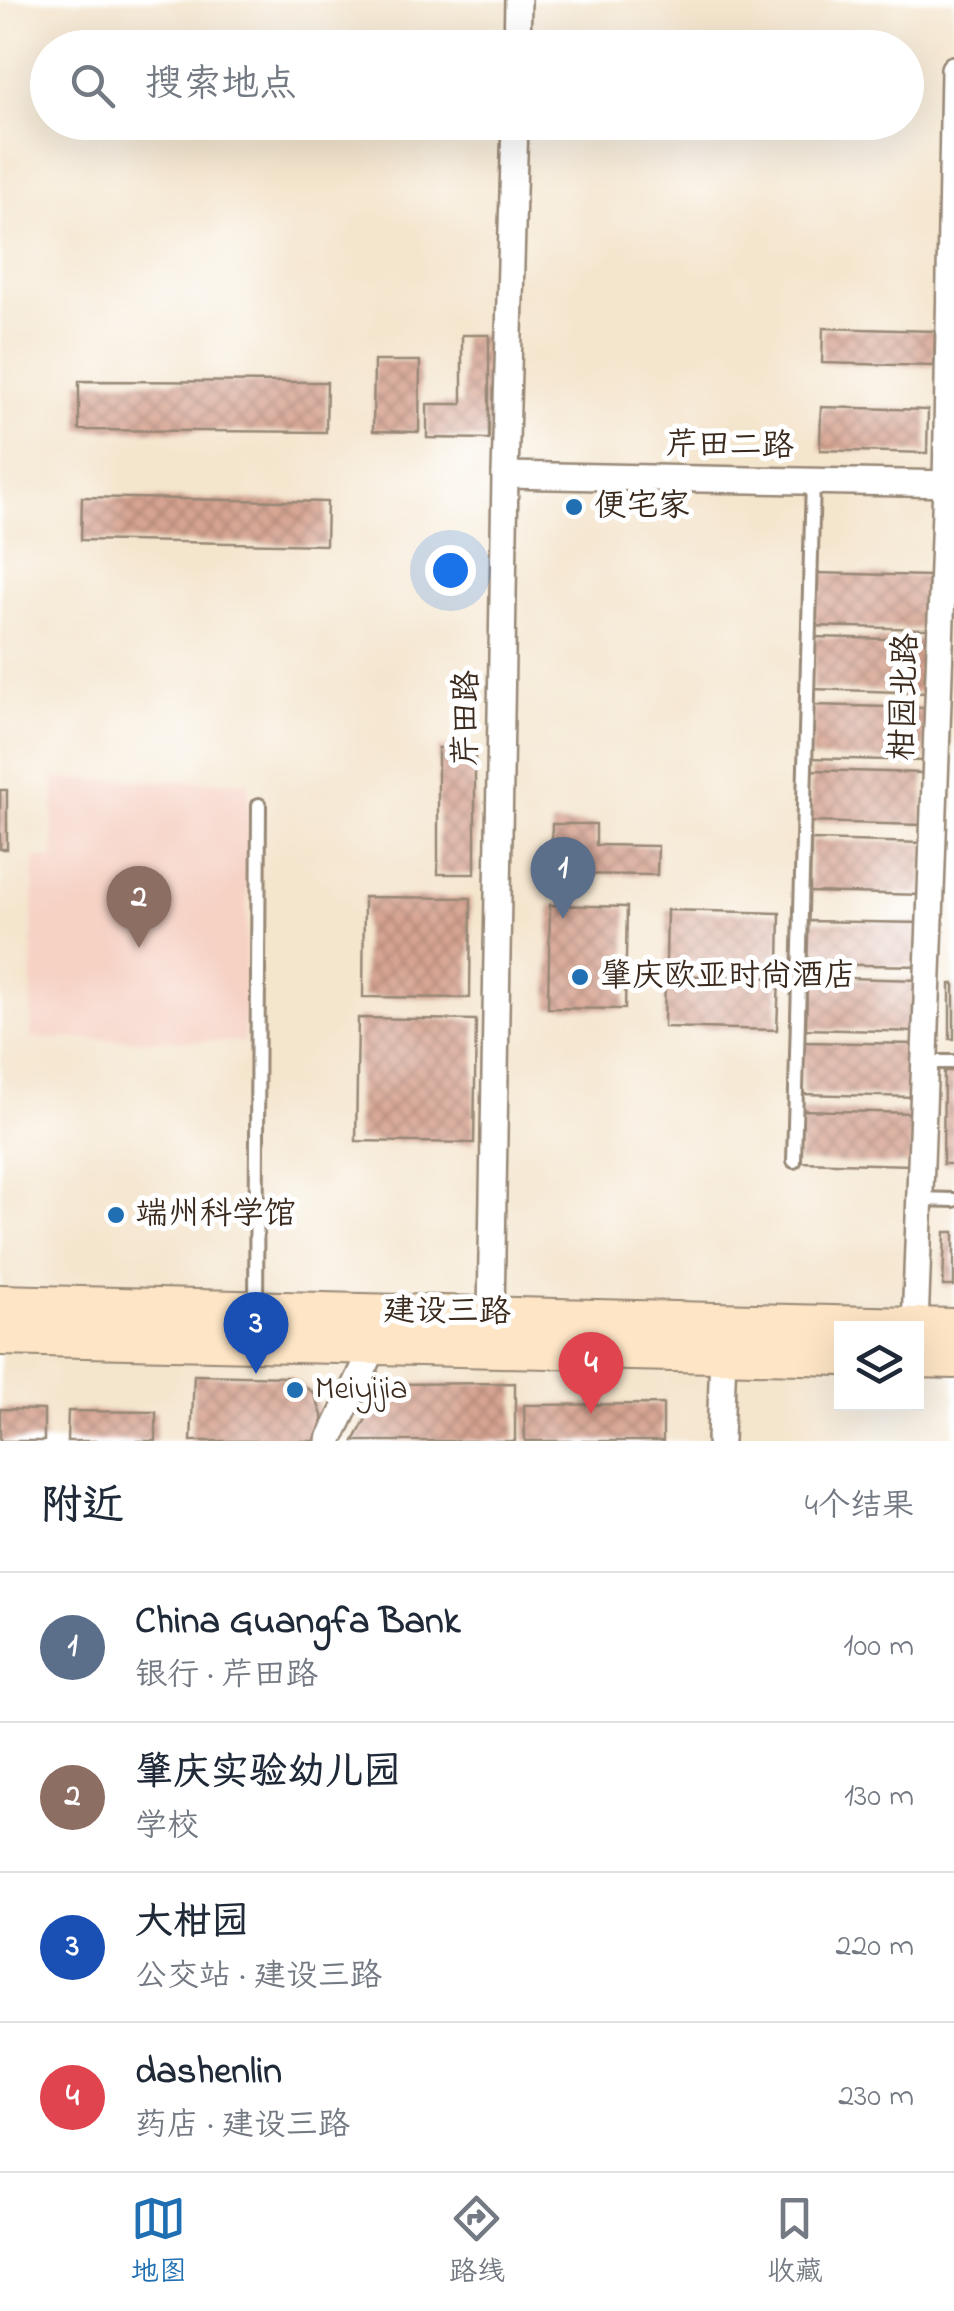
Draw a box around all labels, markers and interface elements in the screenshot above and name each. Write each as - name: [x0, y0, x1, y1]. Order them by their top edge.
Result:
- search box: [30, 30, 924, 140]
- icon: search: [65, 58, 120, 113]
- text: 搜索地点: [145, 58, 297, 114]
- street label: 芹田二路: [666, 422, 794, 472]
- place label: 便宅家: [594, 484, 690, 531]
- marker: 便宅家: [563, 496, 585, 518]
- your location: [425, 545, 476, 596]
- street label: 柑园北路: [880, 632, 932, 762]
- street label: 芹田路: [444, 670, 492, 766]
- pin: 1: [530, 836, 596, 919]
- pin: 2: [106, 866, 172, 948]
- place label: 肇庆欧亚时尚酒店: [600, 954, 856, 1001]
- marker: 肇庆欧亚时尚酒店: [569, 966, 591, 988]
- place label: 端州科学馆: [136, 1192, 296, 1239]
- marker: 端州科学馆: [105, 1204, 127, 1226]
- street label: 建设三路: [383, 1288, 511, 1338]
- pin: 3: [224, 1292, 288, 1374]
- map controls: [834, 1321, 924, 1411]
- button: layers: [834, 1321, 924, 1411]
- pin: 4: [558, 1332, 624, 1414]
- place label: Meiyijia: [315, 1367, 408, 1414]
- marker: Meiyijia: [284, 1379, 306, 1401]
- text: 附近: [40, 1477, 124, 1538]
- text: 4个结果: [805, 1484, 914, 1531]
- text: China Guangfa Bank: [135, 1595, 460, 1651]
- text: 1: [67, 1624, 78, 1671]
- text: 100 m: [843, 1624, 914, 1671]
- text: 银行 · 芹田路: [135, 1653, 318, 1700]
- text: 肇庆实验幼儿园: [135, 1746, 401, 1802]
- text: 2: [65, 1774, 80, 1821]
- text: 130 m: [844, 1774, 914, 1821]
- text: 学校: [135, 1804, 199, 1851]
- text: 大柑园: [135, 1896, 249, 1952]
- text: 3: [66, 1924, 79, 1971]
- text: 220 m: [836, 1924, 914, 1971]
- text: 公交站 · 建设三路: [135, 1954, 382, 2001]
- text: dashenlin: [135, 2045, 282, 2101]
- text: 4: [66, 2074, 79, 2121]
- text: 230 m: [838, 2074, 914, 2121]
- text: 药店 · 建设三路: [135, 2103, 350, 2150]
- tab: 地图: [131, 2191, 187, 2294]
- tab: 路线: [449, 2191, 505, 2294]
- tab: 收藏: [767, 2191, 823, 2294]

